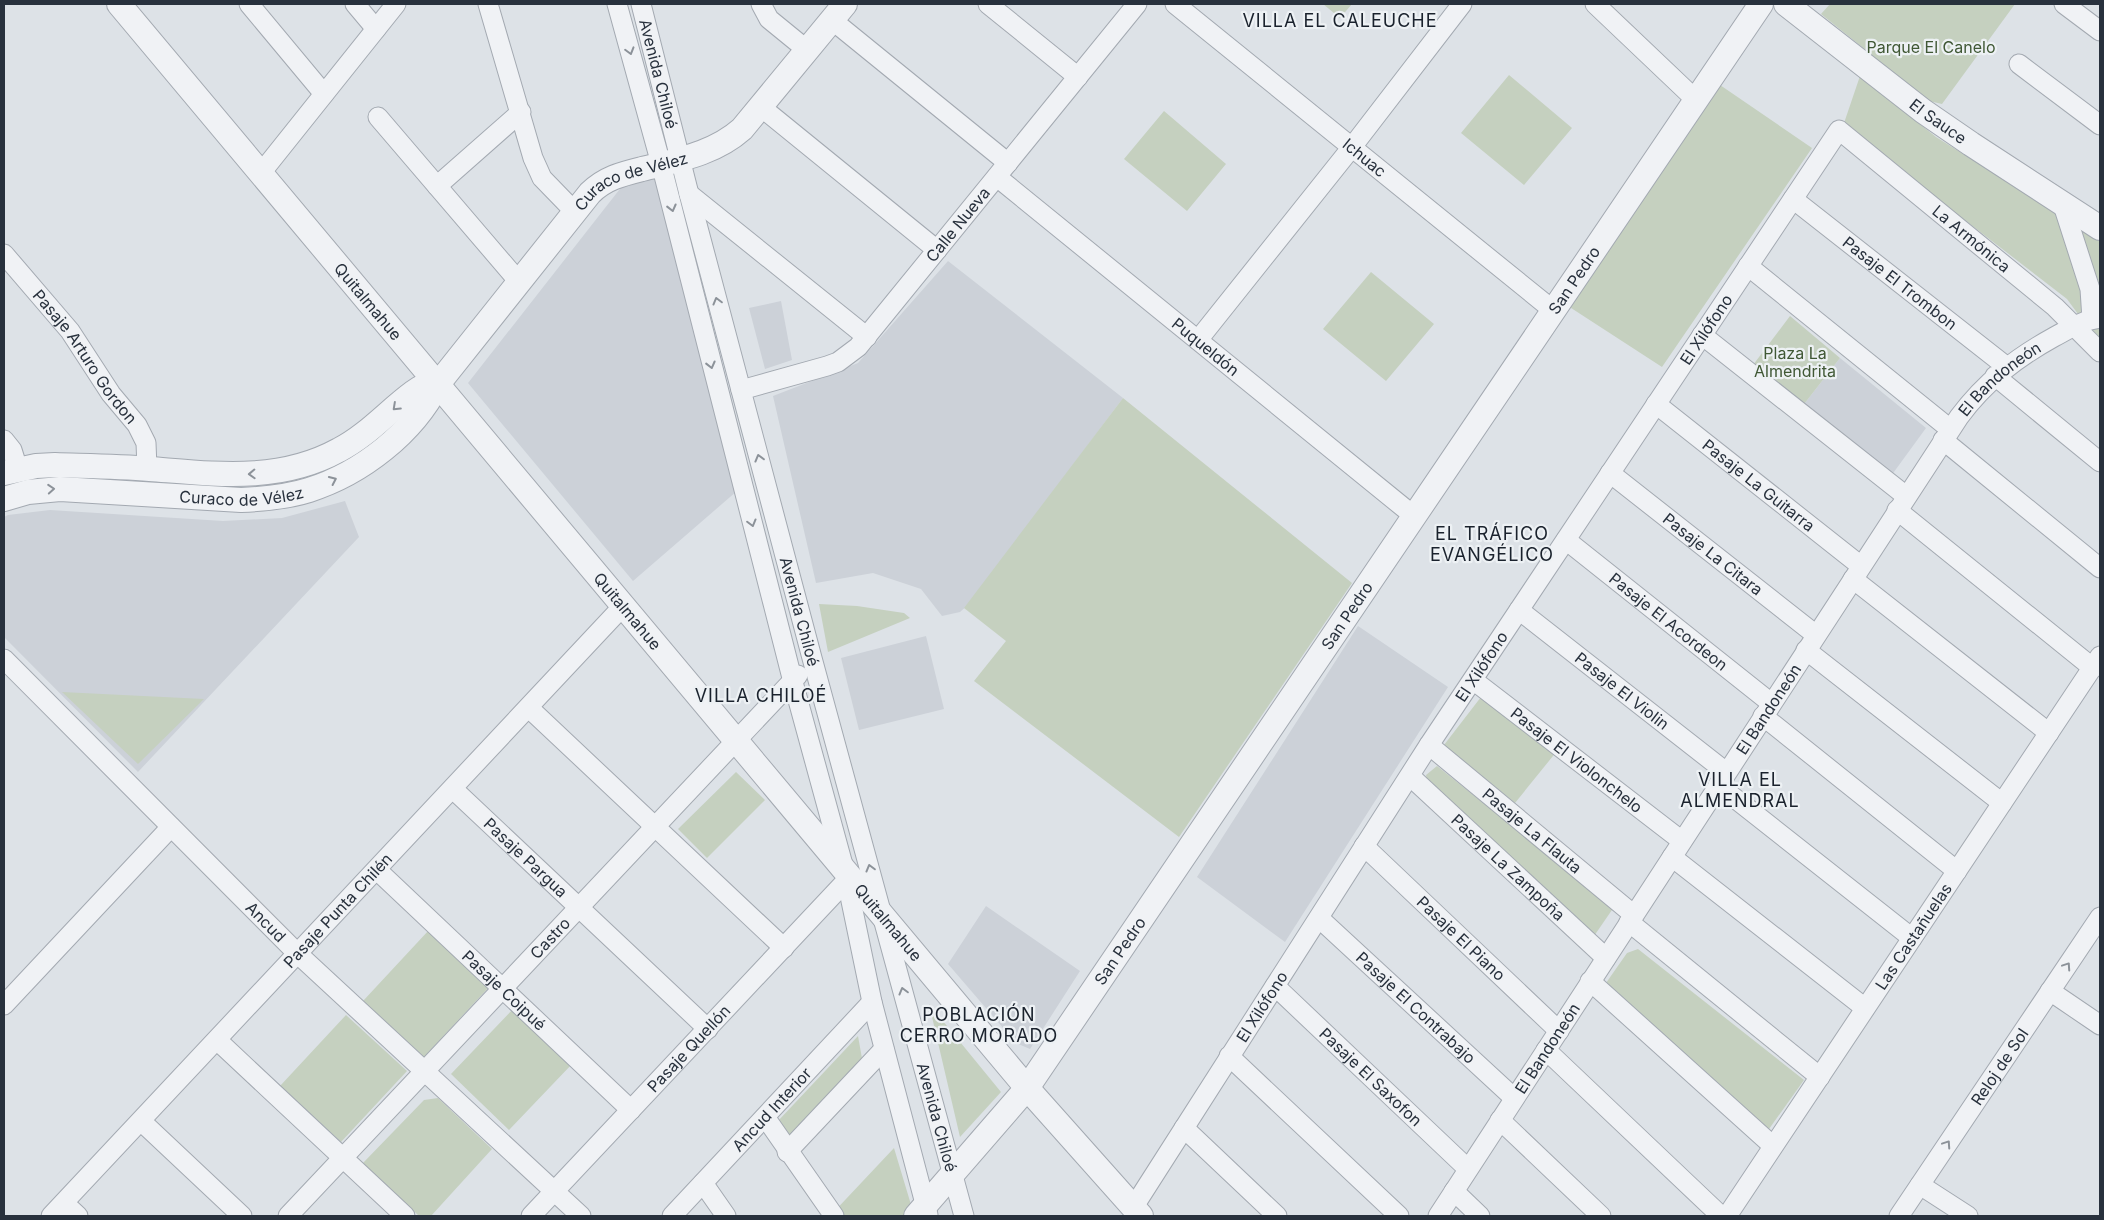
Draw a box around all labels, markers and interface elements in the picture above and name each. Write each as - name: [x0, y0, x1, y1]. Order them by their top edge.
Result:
- district label: VILLA EL CALEUCHE: [1242, 10, 1438, 31]
- street label: Avenida Chiloé: [635, 17, 682, 131]
- park label: Parque El Canelo: [1867, 37, 1995, 57]
- one-way arrow: [624, 46, 634, 54]
- street label: El Sauce: [1905, 94, 1970, 148]
- street label: Ichuac: [1339, 134, 1391, 181]
- street label: Curaco de Vélez: [570, 148, 690, 215]
- street label: Calle Nueva: [921, 183, 994, 266]
- street label: La Armónica: [1928, 201, 2015, 276]
- one-way arrow: [666, 203, 677, 212]
- street label: Pasaje El Trombon: [1839, 232, 1961, 334]
- street label: San Pedro: [1544, 242, 1604, 318]
- street label: Quitalmahue: [330, 259, 406, 344]
- street label: Pasaje Arturo Gordon: [29, 285, 142, 428]
- street label: El Xilófono: [1675, 290, 1737, 368]
- one-way arrow: [712, 296, 723, 305]
- street label: Puqueldón: [1168, 313, 1243, 380]
- street label: El Bandoneón: [1954, 337, 2044, 420]
- park label: Plaza La Almendrita: [1754, 343, 1836, 381]
- one-way arrow: [705, 361, 716, 370]
- one-way arrow: [392, 401, 401, 410]
- street label: Pasaje La Guitarra: [1699, 435, 1819, 536]
- one-way arrow: [754, 453, 765, 462]
- one-way arrow: [248, 469, 256, 480]
- one-way arrow: [328, 475, 337, 486]
- street label: Curaco de Vélez: [179, 482, 305, 510]
- one-way arrow: [48, 484, 56, 495]
- street label: Pasaje La Citara: [1659, 508, 1767, 599]
- one-way arrow: [746, 518, 756, 526]
- district label: EL TRÁFICO EVANGÉLICO: [1430, 522, 1554, 565]
- street label: Avenida Chiloé: [776, 555, 824, 669]
- street label: Quitalmahue: [589, 568, 666, 654]
- street label: Pasaje El Acordeon: [1605, 568, 1732, 675]
- street label: San Pedro: [1317, 578, 1377, 653]
- street label: El Xilófono: [1451, 627, 1512, 705]
- street label: Pasaje El Violin: [1571, 648, 1673, 734]
- street label: El Bandoneón: [1732, 660, 1805, 758]
- district label: VILLA CHILOÉ: [695, 684, 827, 706]
- street label: Pasaje El Violonchelo: [1507, 703, 1647, 817]
- district label: VILLA EL ALMENDRAL: [1680, 769, 1800, 811]
- street label: Pasaje La Flauta: [1478, 784, 1586, 877]
- street label: Pasaje La Zampoña: [1447, 810, 1569, 925]
- street label: Pasaje Pargua: [480, 813, 572, 902]
- street label: Pasaje Punta Chilén: [279, 849, 396, 972]
- one-way arrow: [865, 865, 875, 873]
- street label: Las Castañuelas: [1871, 879, 1956, 993]
- street label: Quitalmahue: [850, 880, 926, 965]
- street label: Pasaje El Piano: [1413, 892, 1510, 985]
- street label: Ancud: [242, 897, 290, 946]
- street label: Castro: [526, 913, 574, 963]
- street label: San Pedro: [1090, 913, 1150, 989]
- street label: Pasaje Coipué: [458, 946, 550, 1035]
- street label: Pasaje El Contrabajo: [1352, 947, 1480, 1068]
- one-way arrow: [2061, 962, 2070, 971]
- street label: El Xilófono: [1232, 967, 1292, 1046]
- one-way arrow: [898, 986, 909, 995]
- street label: El Bandoneón: [1510, 999, 1584, 1098]
- street label: Pasaje Quellón: [643, 1001, 734, 1096]
- district label: POBLACIÓN CERRO MORADO: [900, 1003, 1058, 1046]
- street label: Pasaje El Saxofon: [1315, 1023, 1426, 1130]
- street label: Reloj de Sol: [1966, 1024, 2032, 1109]
- street label: Avenida Chiloé: [913, 1060, 962, 1174]
- street label: Ancud Interior: [728, 1063, 816, 1155]
- one-way arrow: [1941, 1140, 1950, 1150]

